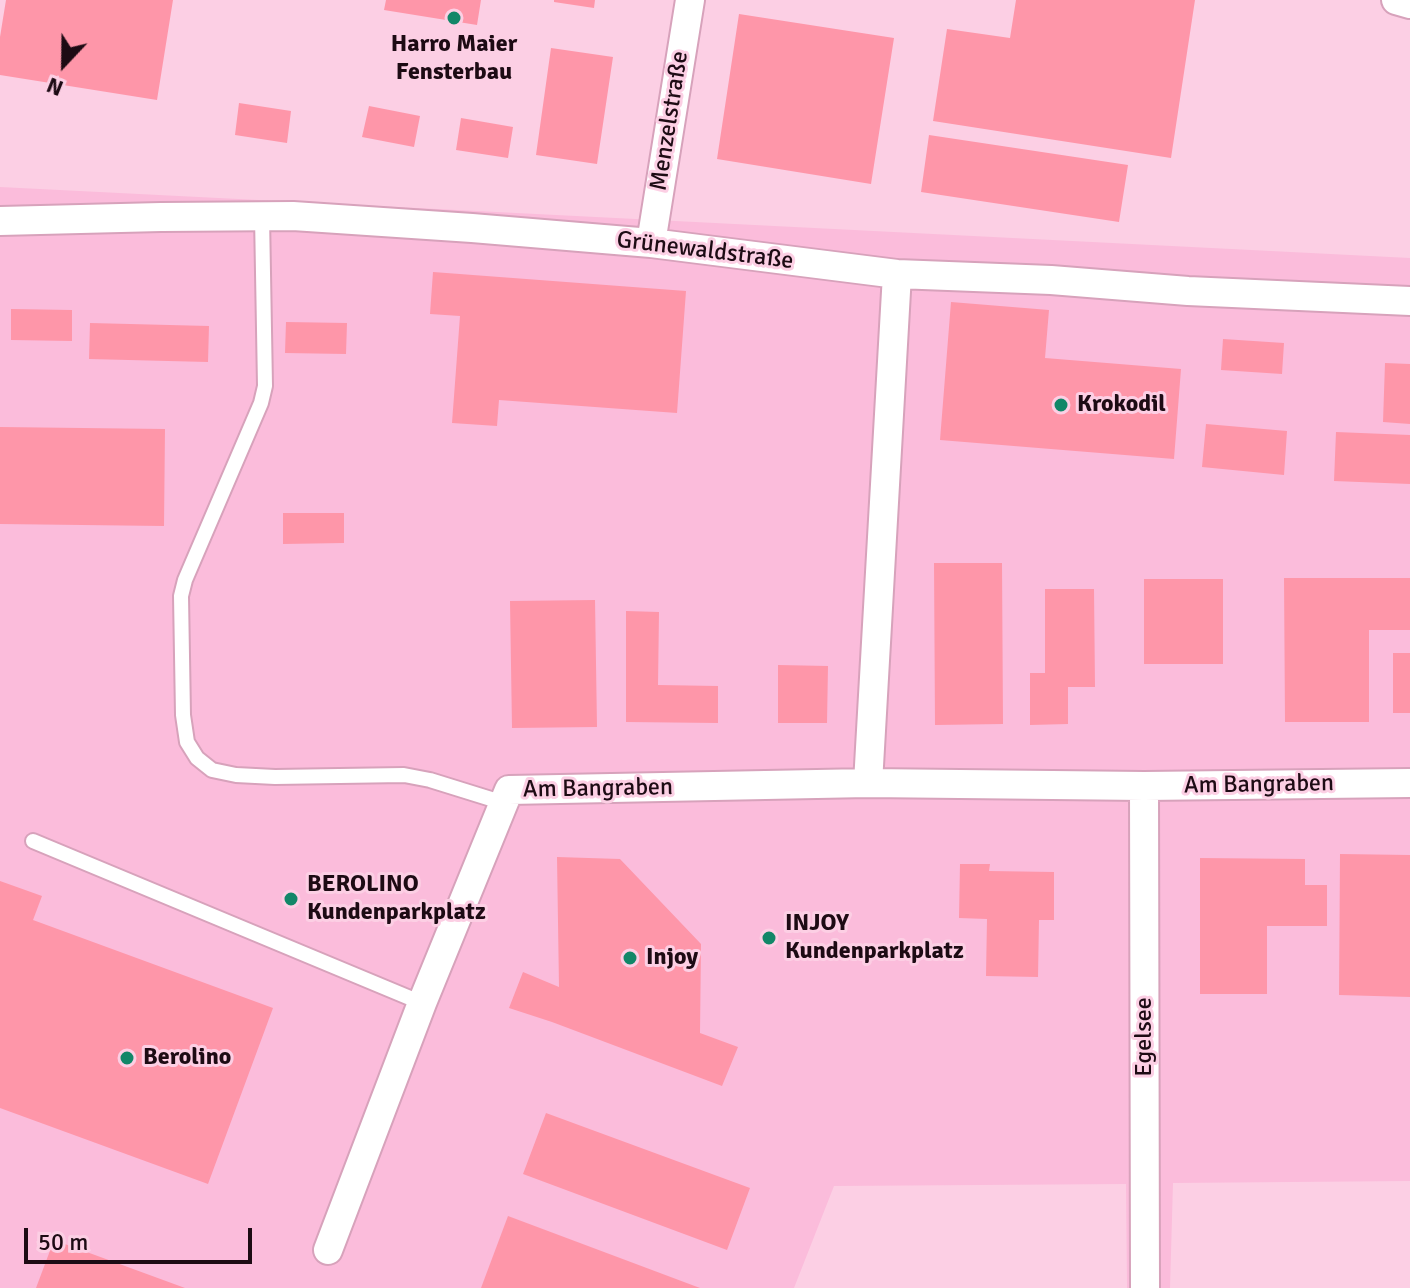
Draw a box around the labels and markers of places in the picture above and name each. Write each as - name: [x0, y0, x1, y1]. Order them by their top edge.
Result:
- marker: Harro Maier Fensterbau: [445, 9, 463, 27]
- place label: Harro Maier Fensterbau: [391, 31, 517, 87]
- place label: Krokodil: [1077, 391, 1166, 419]
- marker: Krokodil: [1052, 396, 1070, 414]
- place label: BEROLINO Kundenparkplatz: [307, 871, 486, 927]
- marker: BEROLINO Kundenparkplatz: [282, 890, 300, 908]
- place label: INJOY Kundenparkplatz: [785, 910, 964, 966]
- marker: INJOY Kundenparkplatz: [760, 929, 778, 947]
- place label: Injoy: [646, 944, 698, 972]
- marker: Injoy: [621, 949, 639, 967]
- place label: Berolino: [143, 1044, 231, 1072]
- marker: Berolino: [118, 1049, 136, 1067]

